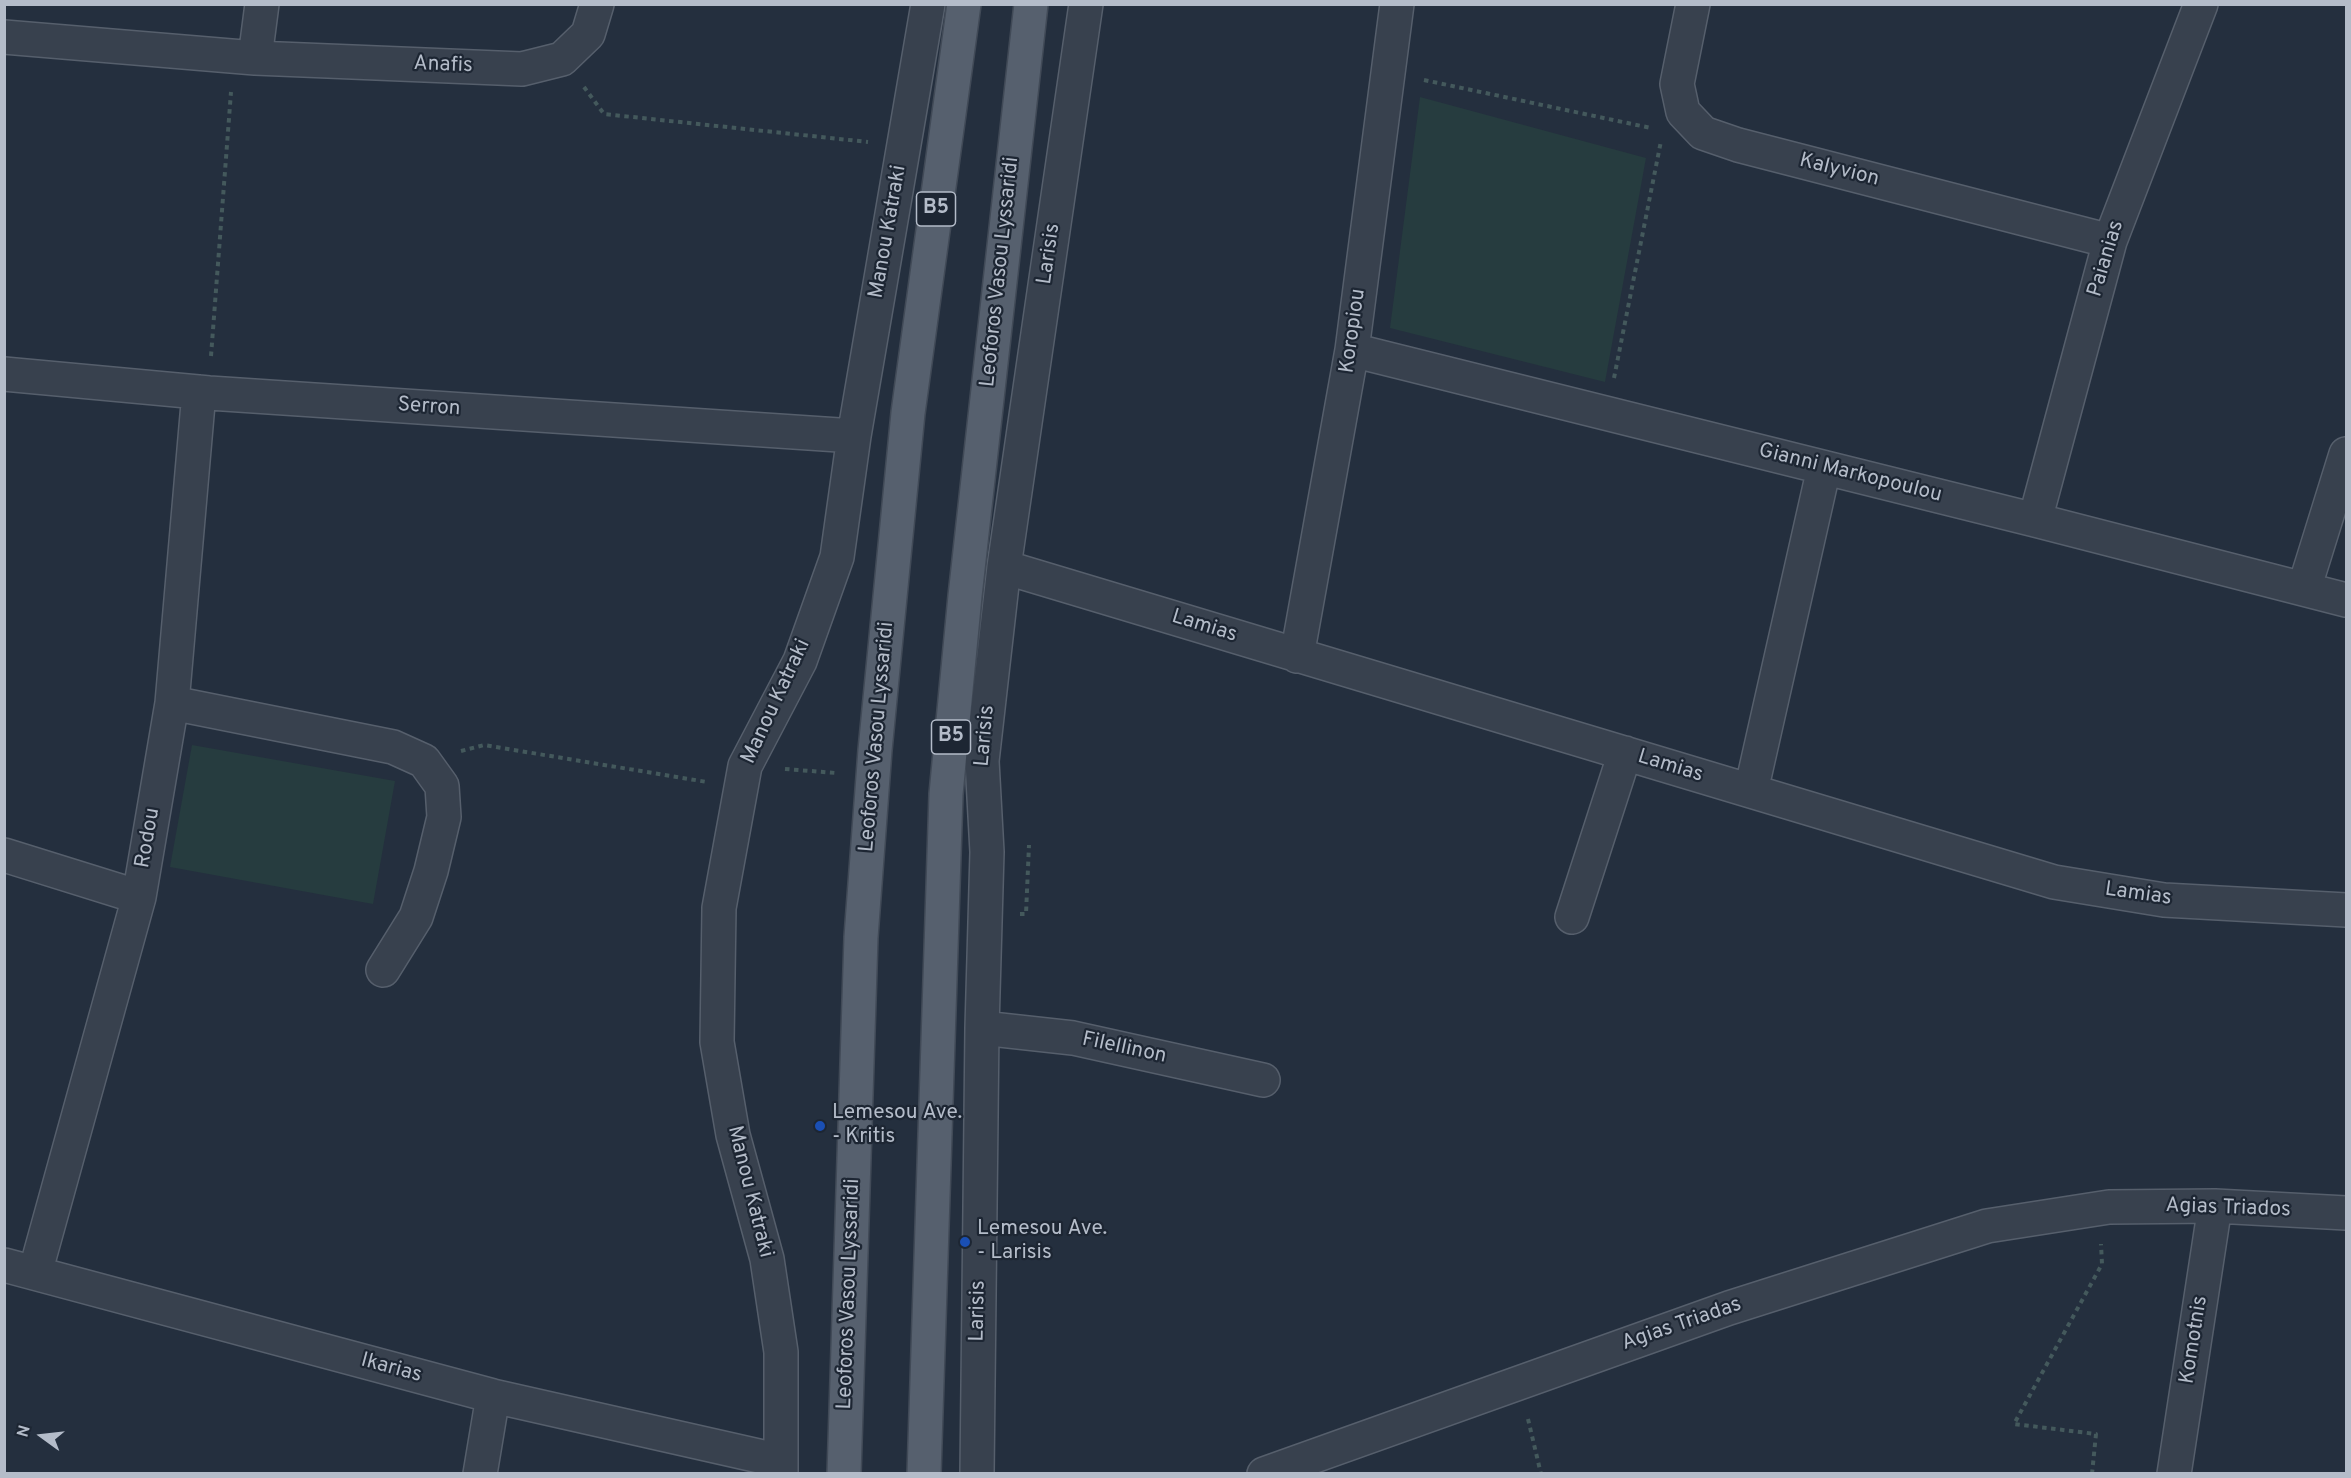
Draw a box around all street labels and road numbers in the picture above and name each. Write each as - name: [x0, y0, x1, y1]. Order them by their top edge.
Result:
- street label: Anafis: [413, 52, 473, 80]
- street label: Kalyvion: [1797, 149, 1881, 193]
- street label: Leoforos Vasou Lyssaridi: [976, 156, 1026, 388]
- street label: Manou Katraki: [865, 163, 913, 301]
- road number: B5: [916, 192, 956, 226]
- street label: Paianias: [2083, 218, 2131, 300]
- street label: Larisis: [1033, 222, 1067, 286]
- street label: Koropiou: [1336, 287, 1372, 375]
- street label: Serron: [397, 393, 461, 423]
- street label: Gianni Markopoulou: [1756, 439, 1944, 509]
- street label: Lamias: [1168, 605, 1240, 649]
- street label: Leoforos Vasou Lyssaridi: [855, 621, 901, 853]
- street label: Manou Katraki: [737, 636, 817, 768]
- street label: Larisis: [971, 704, 1001, 768]
- road number: B5: [932, 720, 970, 754]
- street label: Lamias: [1634, 745, 1706, 789]
- street label: Rodou: [131, 806, 167, 870]
- street label: Lamias: [2103, 878, 2173, 912]
- street label: Filellinon: [1079, 1028, 1169, 1070]
- street label: Manou Katraki: [720, 1124, 778, 1260]
- street label: Leoforos Vasou Lyssaridi: [833, 1178, 867, 1410]
- street label: Agias Triados: [2165, 1194, 2291, 1224]
- street label: Larisis: [966, 1280, 992, 1342]
- street label: Agias Triadas: [1619, 1293, 1745, 1357]
- street label: Komotnis: [2176, 1294, 2214, 1386]
- street label: Ikarias: [358, 1349, 424, 1389]

